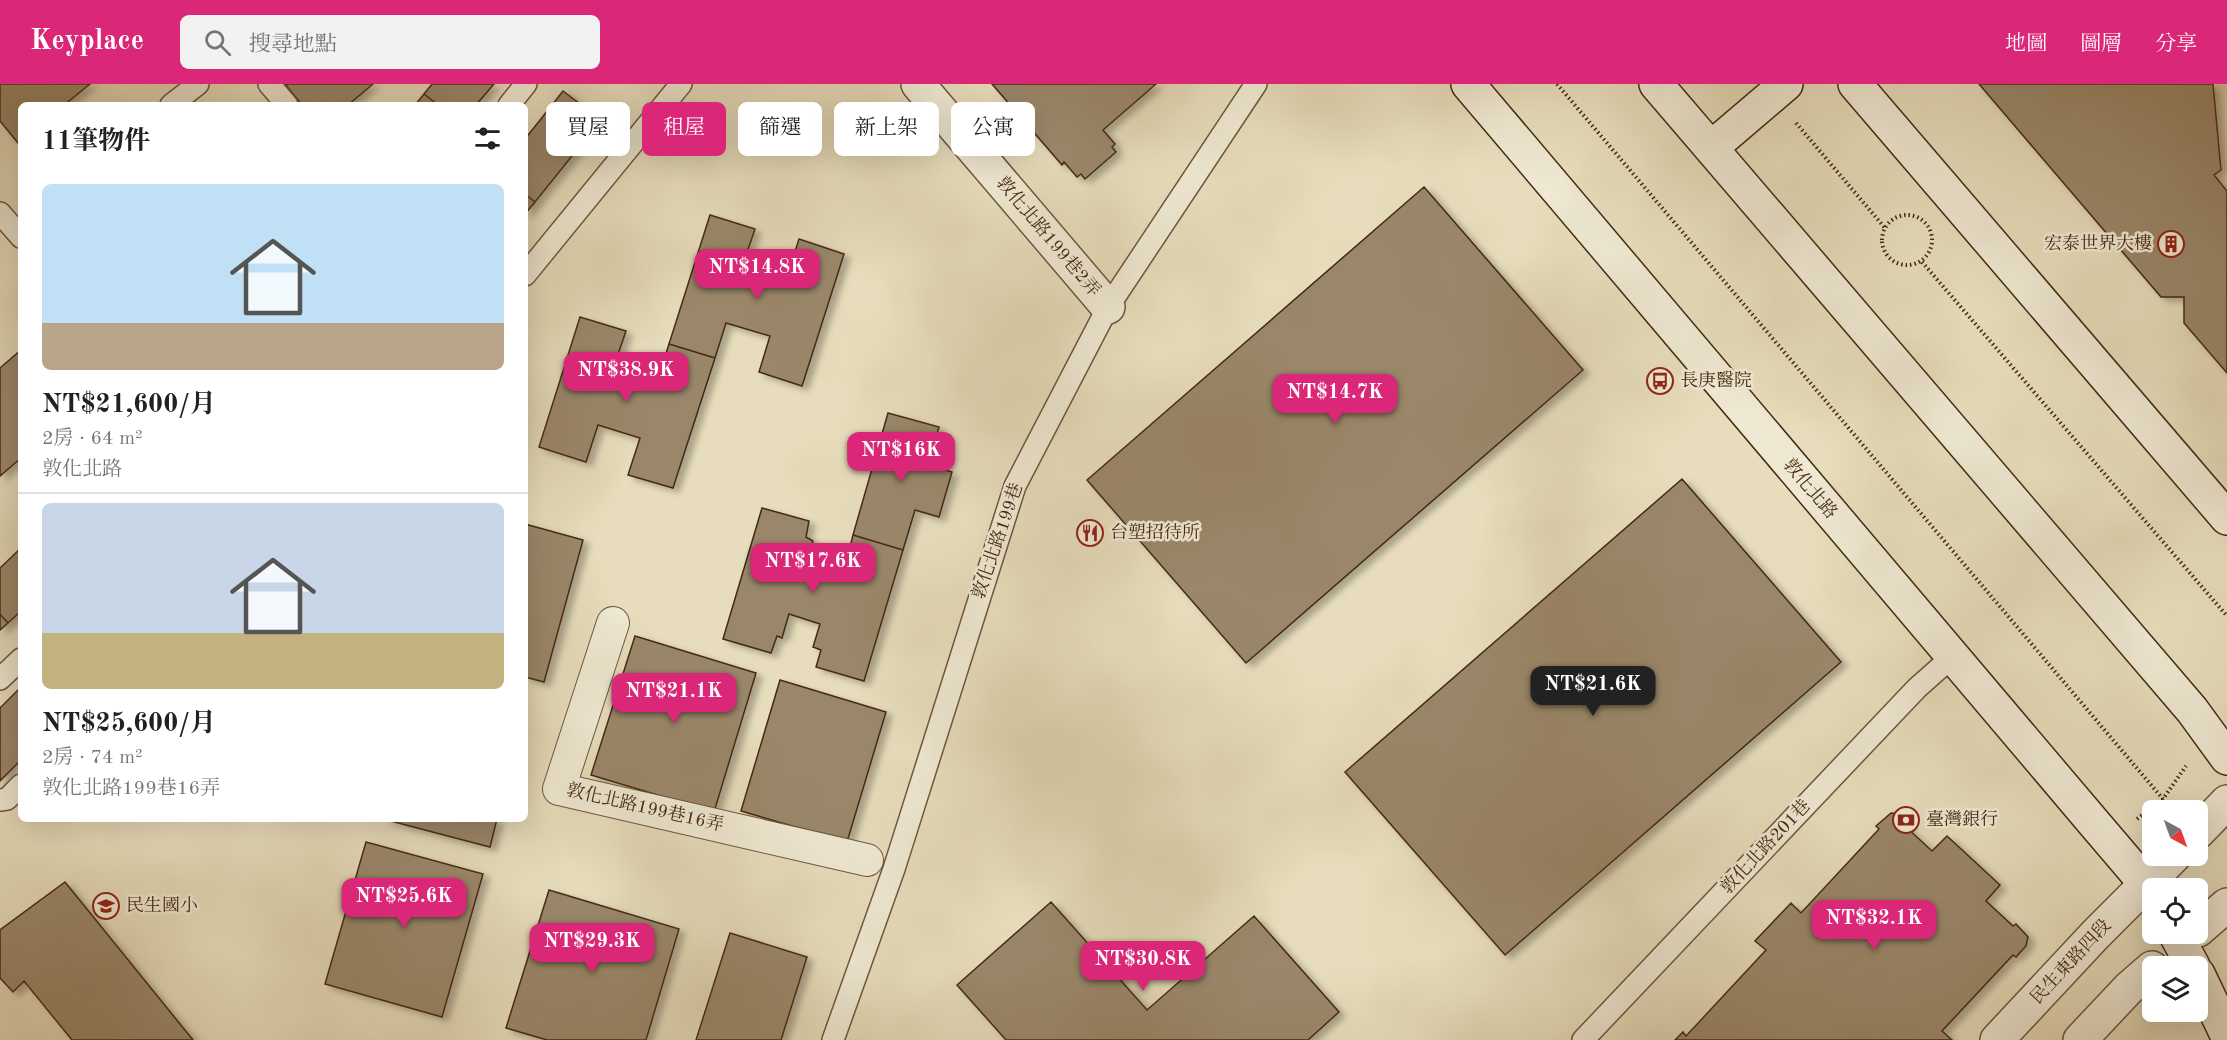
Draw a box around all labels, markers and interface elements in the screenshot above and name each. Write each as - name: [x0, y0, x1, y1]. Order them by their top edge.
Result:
- search box: [180, 15, 600, 69]
- icon: search: [201, 26, 234, 59]
- text: Keyplace: [30, 28, 144, 56]
- text: 搜尋地點: [249, 34, 337, 56]
- text: 地圖: [2005, 34, 2047, 55]
- text: 圖層: [2080, 34, 2122, 55]
- text: 分享: [2155, 34, 2197, 55]
- chip: 買屋: [546, 102, 630, 156]
- chip: 租屋: [642, 102, 726, 156]
- chip: 篩選: [738, 102, 822, 156]
- chip: 新上架: [834, 102, 939, 156]
- chip: 公寓: [951, 102, 1035, 156]
- icon: filters: [471, 122, 504, 155]
- text: 11筆物件: [42, 129, 150, 155]
- street label: 敦化北路199巷2弄: [993, 173, 1105, 300]
- icon: home: [219, 223, 327, 331]
- building icon: 宏泰世界大樓: [2156, 229, 2186, 259]
- place label: 宏泰世界大樓: [2044, 233, 2152, 253]
- pin: NT$14.8K: [695, 249, 819, 300]
- text: NT$14.8K: [709, 258, 806, 278]
- pin: NT$38.9K: [564, 352, 688, 403]
- text: NT$38.9K: [578, 361, 675, 381]
- bus stop icon: 長庚醫院: [1645, 366, 1675, 396]
- place label: 長庚醫院: [1680, 370, 1752, 390]
- pin: NT$14.7K: [1273, 374, 1397, 425]
- text: NT$14.7K: [1287, 383, 1384, 403]
- text: NT$21,600/月: [42, 392, 216, 418]
- text: 2房 · 64 m²: [42, 429, 143, 449]
- pin: NT$16K: [852, 432, 950, 483]
- text: NT$16K: [861, 441, 941, 461]
- street label: 敦化北路: [1780, 454, 1842, 522]
- text: 敦化北路: [42, 460, 122, 480]
- street label: 敦化北路199巷: [968, 480, 1026, 601]
- restaurant icon: 台塑招待所: [1075, 518, 1105, 548]
- place label: 台塑招待所: [1110, 522, 1200, 542]
- icon: home: [219, 542, 327, 650]
- pin: NT$17.6K: [751, 543, 875, 594]
- text: NT$17.6K: [765, 552, 862, 572]
- pin: NT$21.6K: [1531, 666, 1655, 717]
- pin: NT$21.1K: [612, 673, 736, 724]
- text: NT$21.6K: [1545, 675, 1642, 695]
- text: NT$21.1K: [626, 682, 723, 702]
- text: NT$25,600/月: [42, 711, 216, 737]
- text: 2房 · 74 m²: [42, 748, 143, 768]
- text: 敦化北路199巷16弄: [42, 779, 220, 799]
- street label: 敦化北路199巷16弄: [565, 779, 726, 835]
- street label: 敦化北路201巷: [1717, 795, 1814, 898]
- north arrow: [2142, 800, 2208, 866]
- map controls: [2142, 800, 2208, 1022]
- bank icon: 臺灣銀行: [1891, 805, 1921, 835]
- place label: 臺灣銀行: [1926, 809, 1998, 829]
- pin: NT$25.6K: [342, 878, 466, 929]
- button: locate: [2142, 878, 2208, 944]
- text: NT$25.6K: [356, 887, 453, 907]
- school or university icon: 民生國小: [91, 891, 121, 921]
- place label: 民生國小: [126, 895, 198, 915]
- pin: NT$32.1K: [1812, 900, 1936, 951]
- text: NT$32.1K: [1826, 909, 1923, 929]
- street label: 民生東路四段: [2026, 915, 2114, 1008]
- pin: NT$29.3K: [530, 923, 654, 974]
- text: NT$29.3K: [544, 932, 641, 952]
- pin: NT$30.8K: [1081, 941, 1205, 992]
- text: NT$30.8K: [1095, 950, 1192, 970]
- button: layers: [2142, 956, 2208, 1022]

